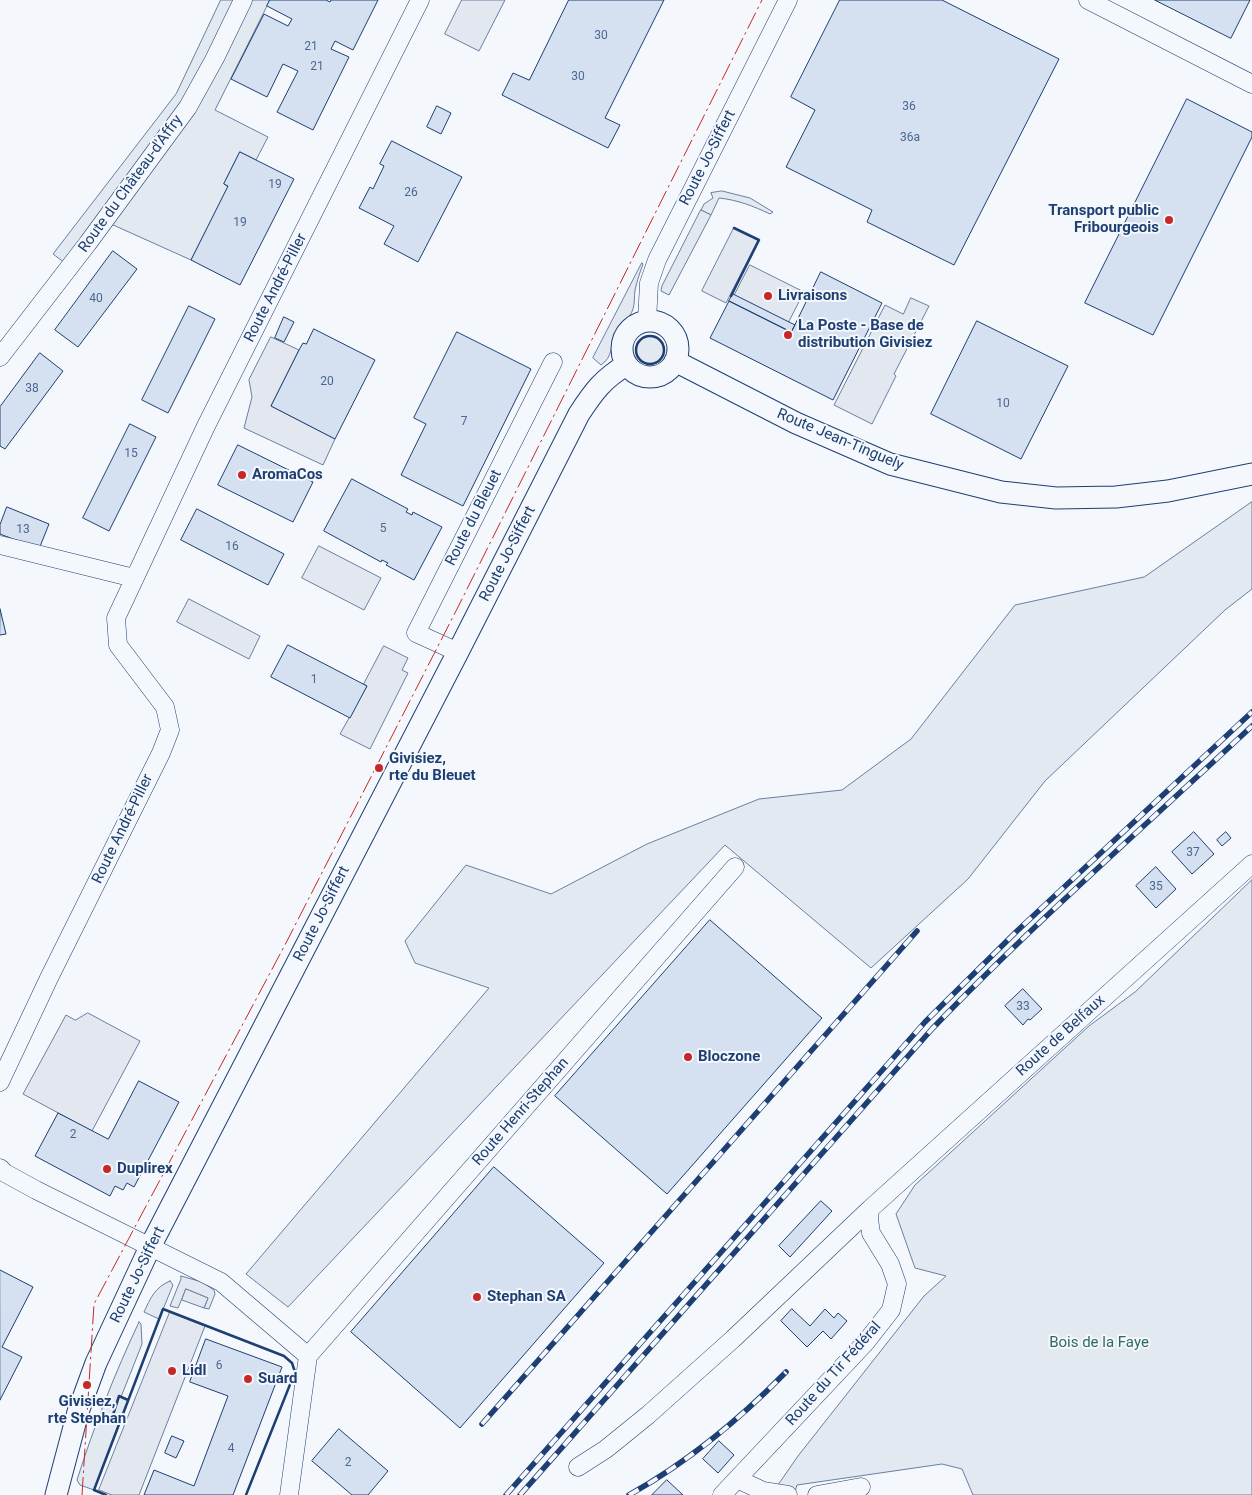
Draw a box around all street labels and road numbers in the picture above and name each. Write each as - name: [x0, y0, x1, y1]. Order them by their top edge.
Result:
- street label: Route Jo-Siffert: [676, 107, 740, 209]
- street label: Route du Château-d'Affry: [75, 112, 187, 256]
- street label: Route André-Piller: [241, 231, 311, 345]
- street label: Route Jean-Tinguely: [774, 405, 906, 475]
- street label: Route du Bleuet: [442, 467, 506, 569]
- street label: Route Jo-Siffert: [476, 503, 540, 605]
- street label: Route André-Piller: [89, 771, 157, 887]
- street label: Route Jo-Siffert: [290, 863, 354, 965]
- street label: Route de Belfaux: [1013, 992, 1109, 1080]
- street label: Route Henri-Stephan: [469, 1054, 573, 1170]
- street label: Route Jo-Siffert: [107, 1224, 169, 1326]
- street label: Route du Tir Fédéral: [783, 1318, 885, 1430]

